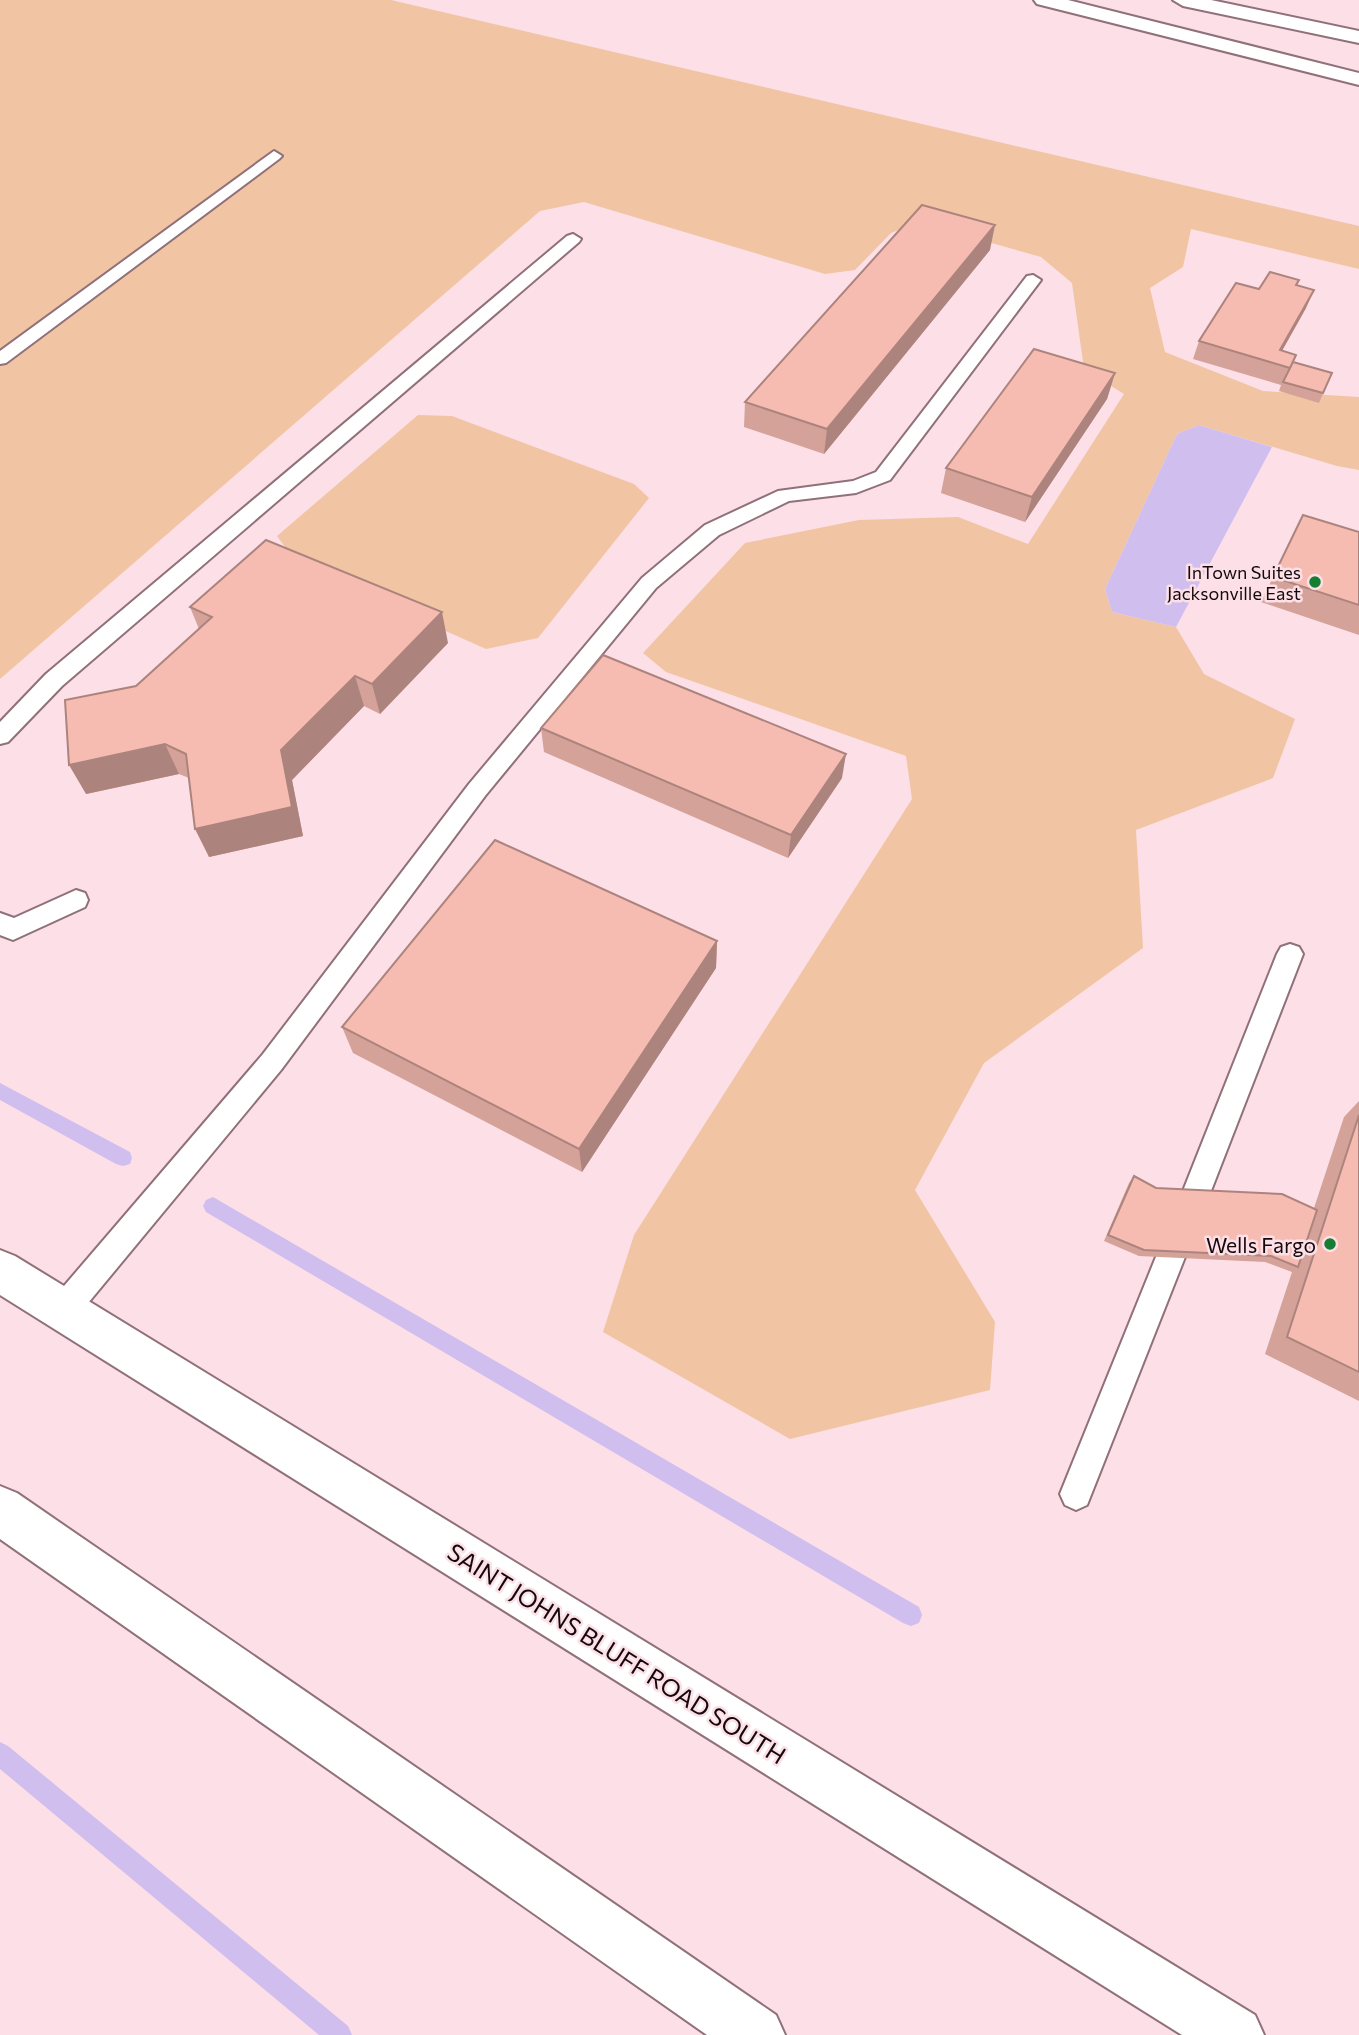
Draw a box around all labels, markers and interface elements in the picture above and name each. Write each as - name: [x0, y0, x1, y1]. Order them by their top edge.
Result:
- place label: InTown Suites Jacksonville East: [1167, 561, 1301, 604]
- marker: InTown Suites Jacksonville East: [1307, 574, 1323, 590]
- place label: Wells Fargo: [1206, 1232, 1316, 1257]
- marker: Wells Fargo: [1322, 1236, 1338, 1252]
- street label: SAINT JOHNS BLUFF ROAD SOUTH: [442, 1536, 792, 1770]

